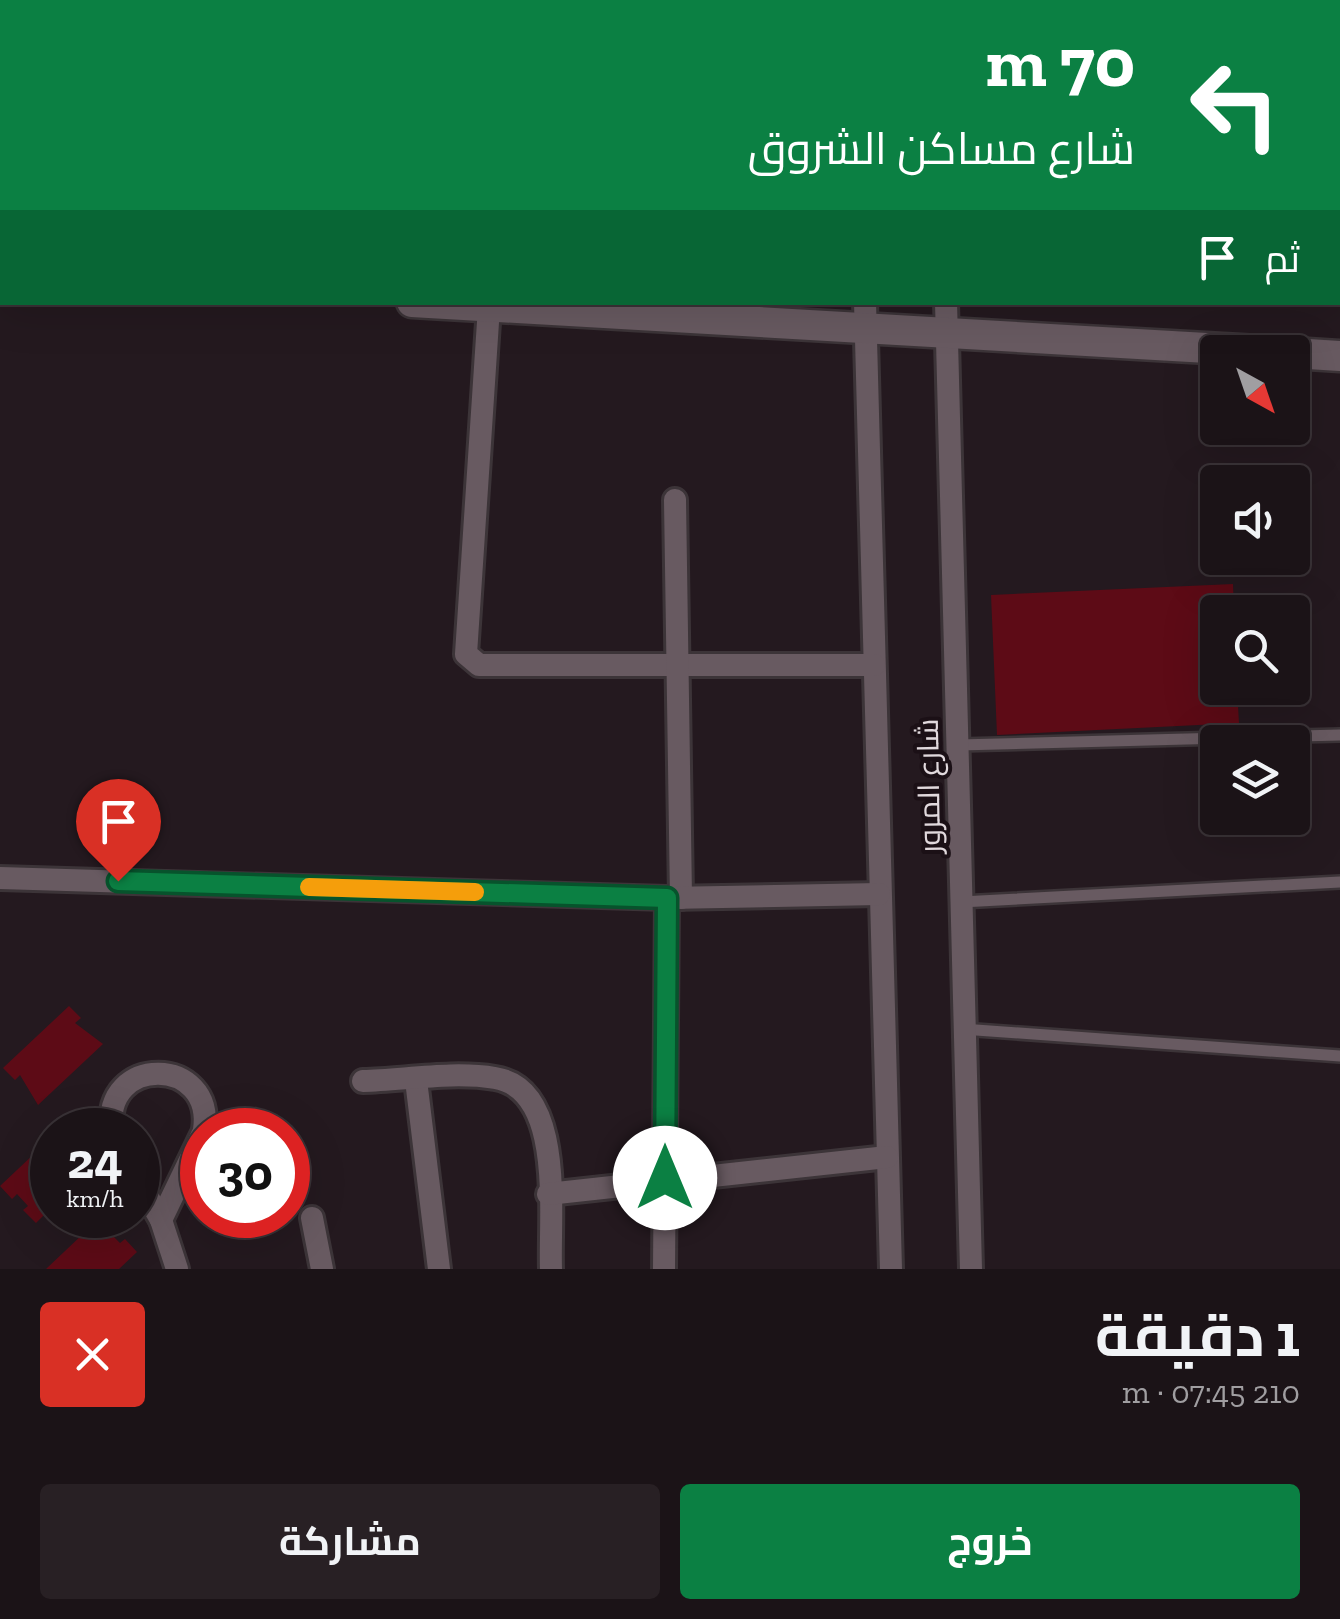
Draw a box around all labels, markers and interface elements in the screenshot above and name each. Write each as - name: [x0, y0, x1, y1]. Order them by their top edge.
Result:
- text: 70 m: [986, 20, 1135, 104]
- icon: left: [1170, 40, 1300, 170]
- text: شارع مساكن الشروق: [748, 122, 1135, 176]
- icon: arrive: [1190, 230, 1245, 285]
- text: ثم: [1265, 236, 1300, 282]
- north arrow: [1200, 335, 1310, 445]
- map controls: [1200, 335, 1310, 835]
- button: sound: [1200, 465, 1310, 575]
- button: search: [1200, 595, 1310, 705]
- street label: شارع المرور: [910, 718, 950, 856]
- button: layers: [1200, 725, 1310, 835]
- pin: [76, 779, 161, 882]
- icon: arrive: [91, 794, 146, 849]
- speed limit sign: 30: [180, 1108, 310, 1238]
- position arrow: [613, 1126, 717, 1230]
- text: 24: [67, 1131, 123, 1191]
- text: km/h: [66, 1183, 124, 1213]
- text: 1 دقيقة: [1095, 1299, 1300, 1371]
- button: close: [40, 1302, 145, 1407]
- text: 210 m · 07:45: [1122, 1373, 1300, 1411]
- button: مشاركة: [40, 1484, 660, 1599]
- button: خروج: [680, 1484, 1300, 1599]

